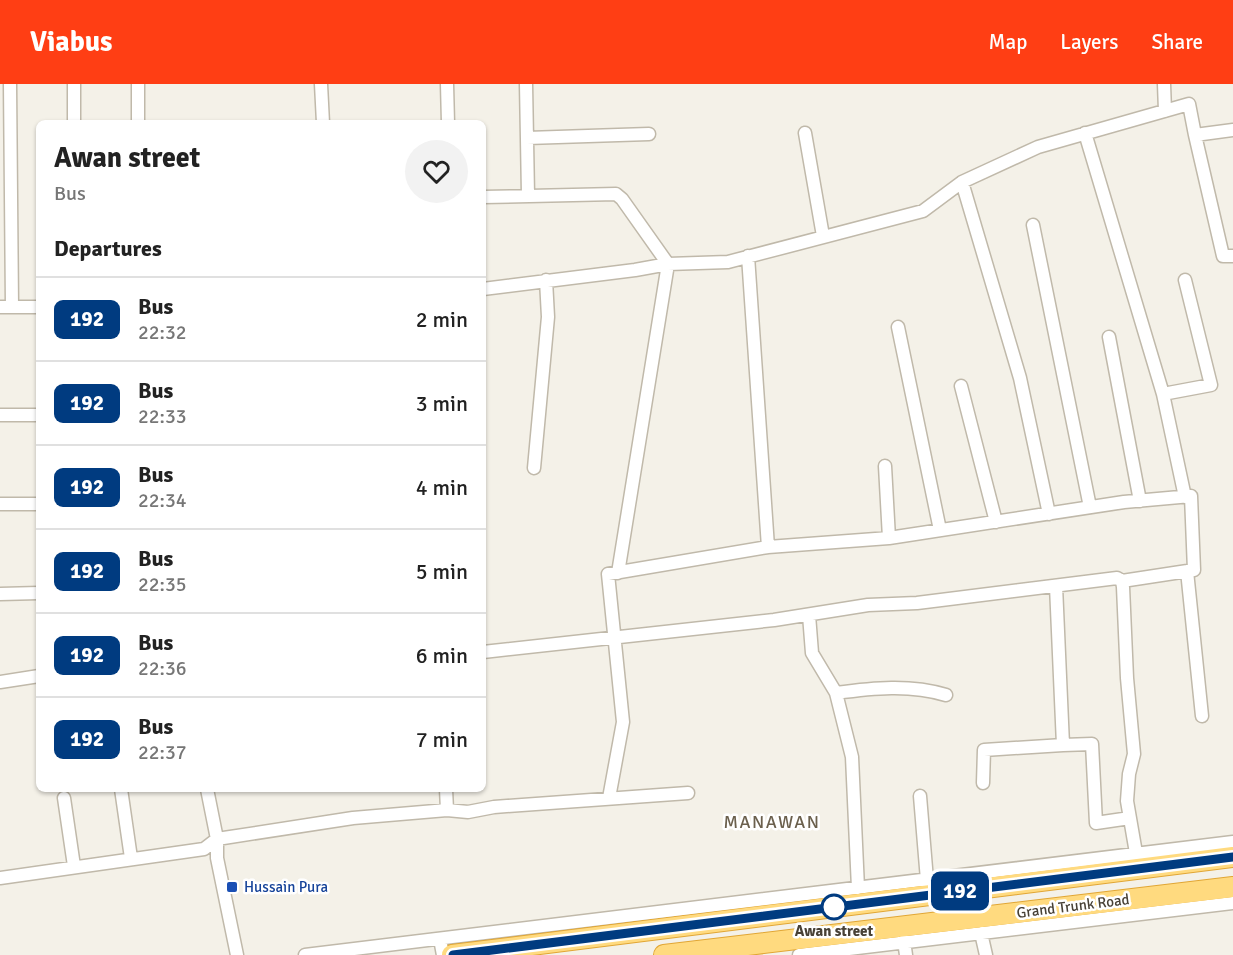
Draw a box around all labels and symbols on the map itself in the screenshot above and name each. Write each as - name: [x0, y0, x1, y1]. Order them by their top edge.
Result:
- district label: MANAWAN: [724, 811, 820, 833]
- line badge: 192: [926, 872, 994, 910]
- place label: Hussain Pura: [244, 878, 328, 896]
- marker: Hussain Pura: [225, 880, 239, 894]
- street label: Grand Trunk Road: [1016, 890, 1131, 922]
- marker: Awan street: [821, 894, 847, 920]
- place label: Awan street: [795, 922, 874, 940]

